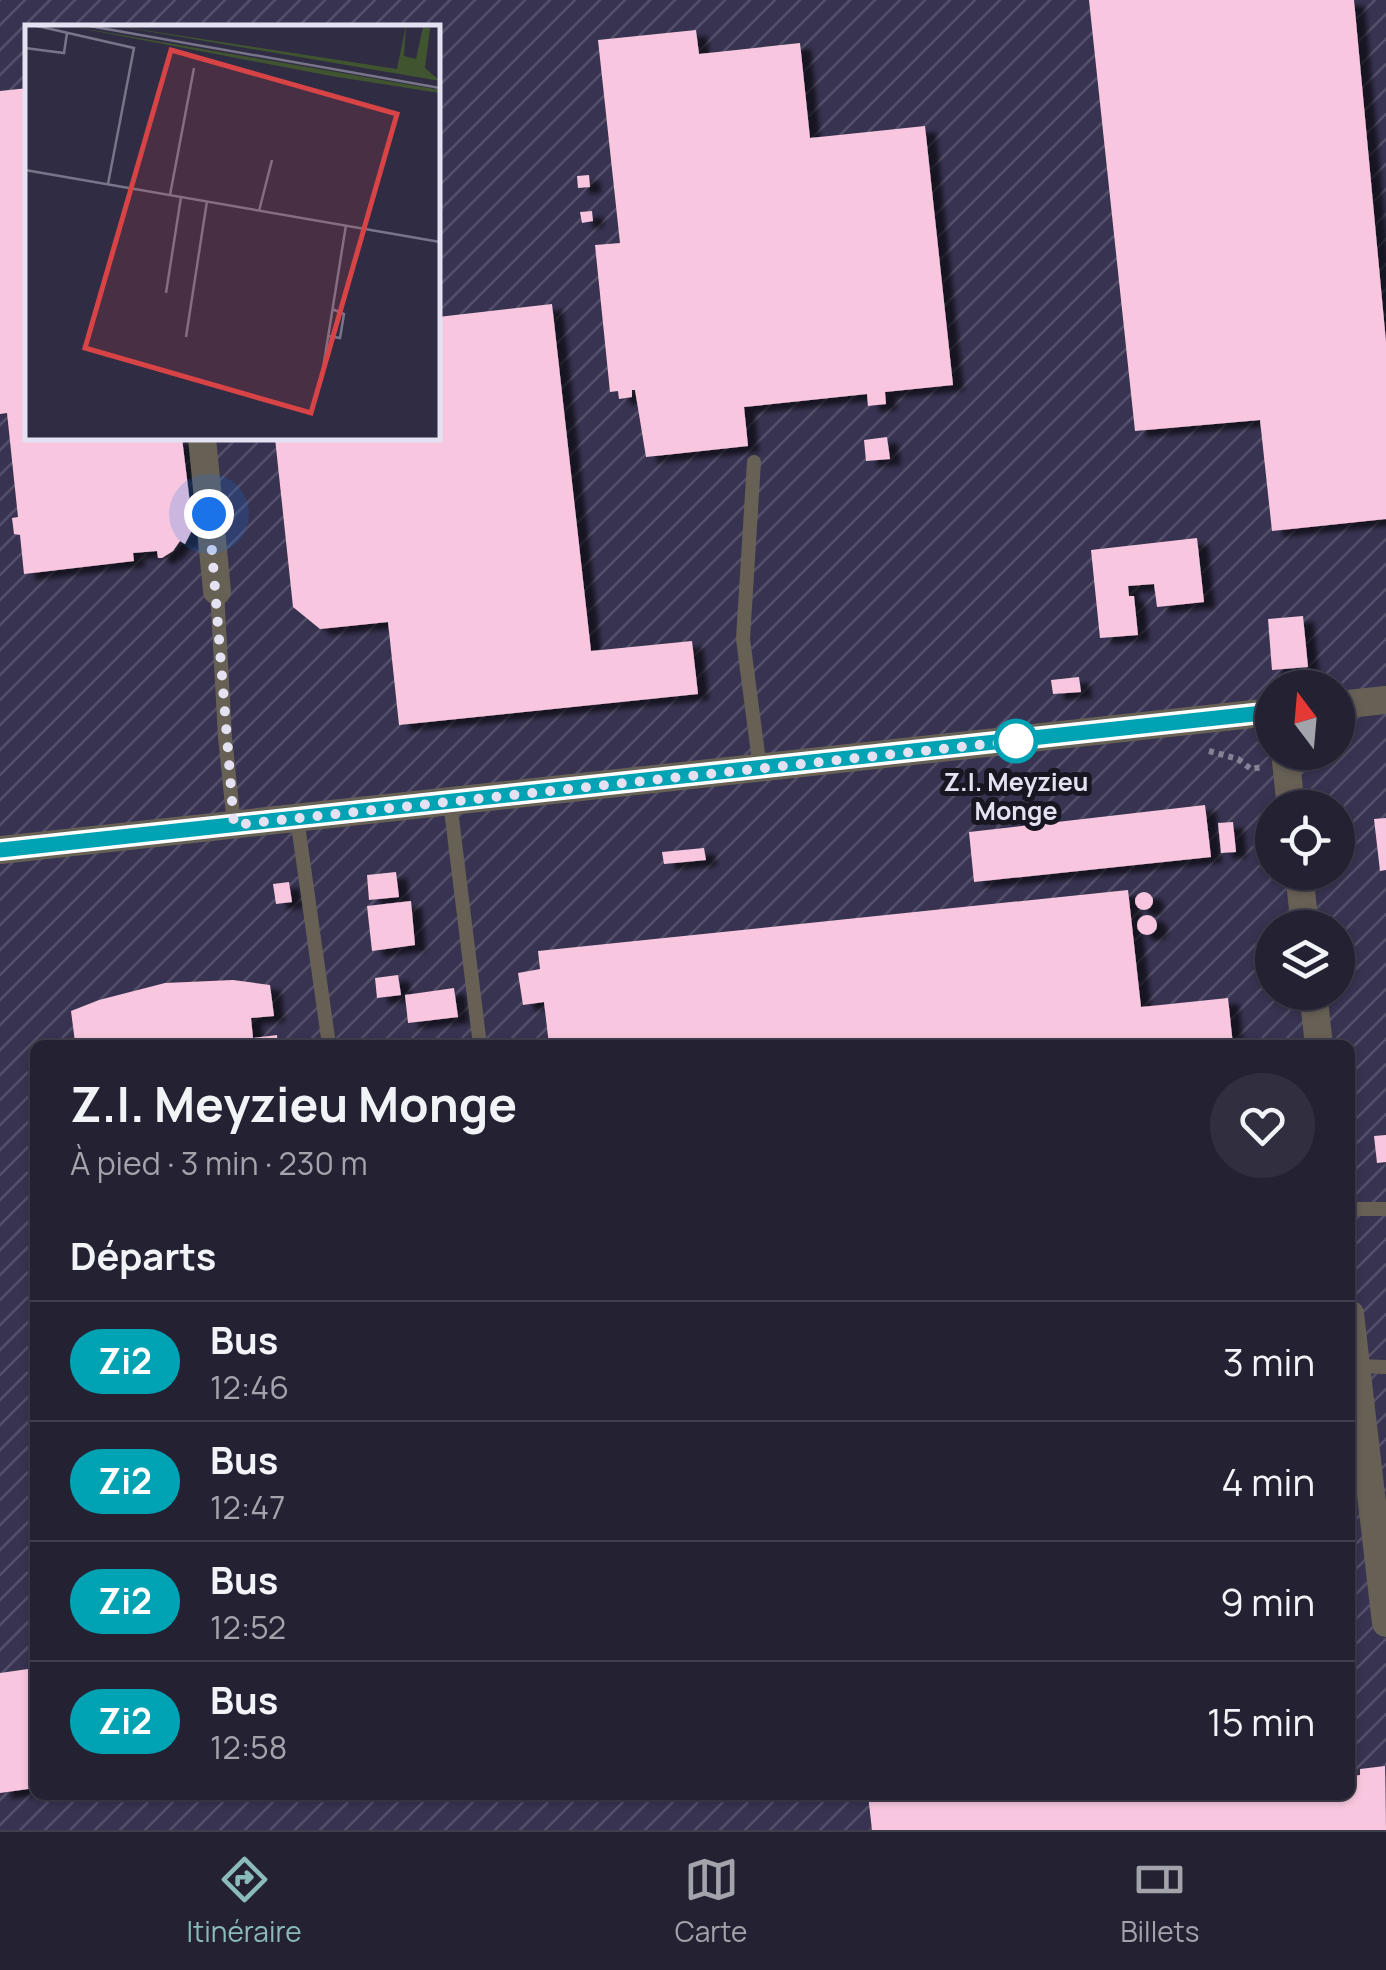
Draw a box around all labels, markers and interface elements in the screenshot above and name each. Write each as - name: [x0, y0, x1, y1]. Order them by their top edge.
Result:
- inset map: [25, 25, 440, 440]
- your location: [184, 489, 234, 539]
- north arrow: [1255, 670, 1355, 770]
- map controls: [1255, 670, 1355, 1010]
- marker: Z.I. Meyzieu Monge: [995, 720, 1037, 762]
- place label: Z.I. Meyzieu Monge: [944, 764, 1088, 828]
- button: locate: [1255, 790, 1355, 890]
- button: layers: [1255, 910, 1355, 1010]
- text: Z.I. Meyzieu Monge: [70, 1071, 517, 1136]
- button: heart: [1210, 1073, 1315, 1178]
- text: À pied · 3 min · 230 m: [70, 1141, 368, 1185]
- text: Départs: [70, 1229, 216, 1281]
- text: Bus: [210, 1313, 278, 1365]
- text: 3 min: [1223, 1335, 1315, 1387]
- text: Zi2: [98, 1337, 152, 1385]
- text: 12:46: [210, 1365, 289, 1409]
- text: Bus: [210, 1433, 278, 1485]
- text: 4 min: [1221, 1455, 1315, 1507]
- text: Zi2: [98, 1457, 152, 1505]
- text: 12:47: [210, 1485, 285, 1529]
- text: Bus: [210, 1553, 278, 1605]
- text: 9 min: [1220, 1575, 1315, 1627]
- text: Zi2: [98, 1577, 152, 1625]
- text: 12:52: [210, 1605, 286, 1649]
- text: Bus: [210, 1673, 278, 1725]
- text: 15 min: [1207, 1695, 1315, 1747]
- text: Zi2: [98, 1697, 152, 1745]
- text: 12:58: [210, 1725, 287, 1769]
- tab: Itinéraire: [187, 1852, 302, 1950]
- tab: Carte: [675, 1852, 747, 1950]
- tab: Billets: [1120, 1852, 1199, 1950]

